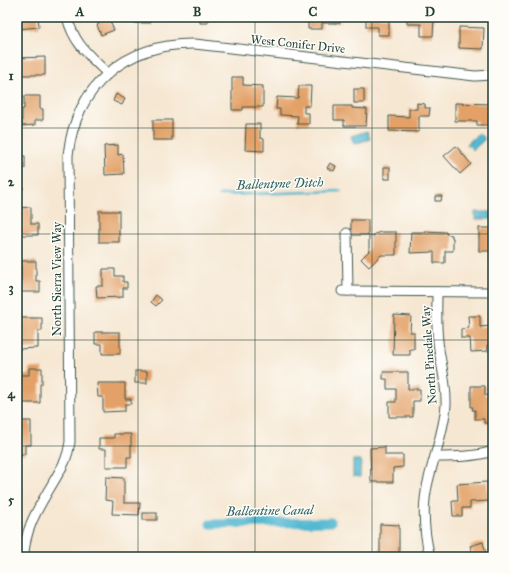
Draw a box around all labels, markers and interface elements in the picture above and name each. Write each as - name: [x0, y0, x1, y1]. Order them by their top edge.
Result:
- text: A: [75, 4, 85, 20]
- text: B: [193, 4, 202, 20]
- text: C: [309, 4, 318, 20]
- text: D: [425, 4, 435, 20]
- street label: West Conifer Drive: [250, 32, 346, 56]
- text: 1: [8, 68, 14, 84]
- text: 2: [8, 174, 15, 190]
- water label: Ballentyne Ditch: [235, 174, 324, 194]
- street label: North Sierra View Way: [50, 222, 64, 336]
- text: 3: [8, 280, 14, 296]
- street label: North Pinedale Way: [419, 305, 439, 405]
- text: 4: [7, 386, 15, 402]
- text: 5: [8, 492, 15, 508]
- water label: Ballentine Canal: [225, 502, 315, 520]

